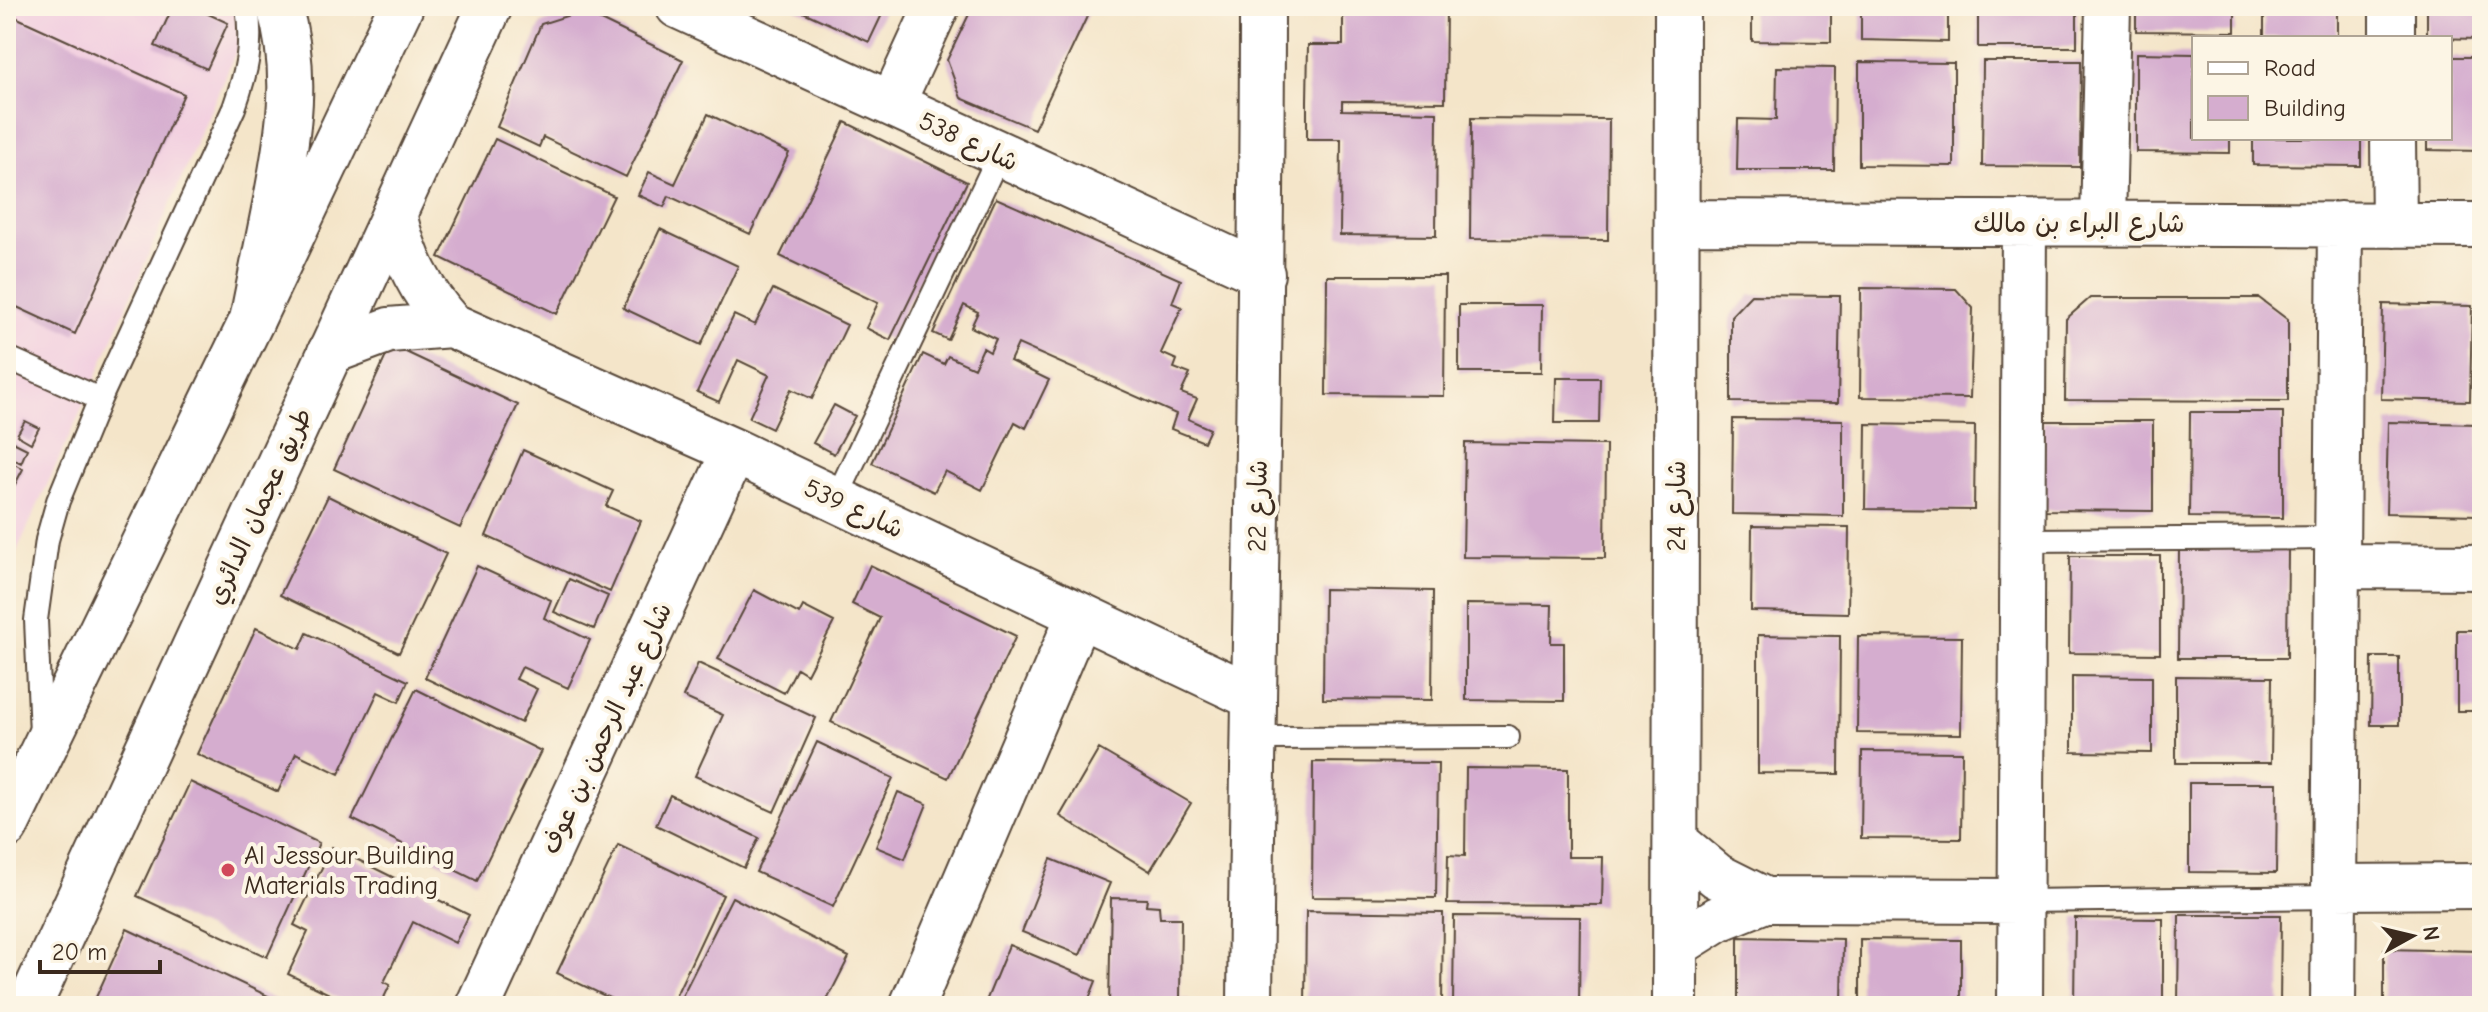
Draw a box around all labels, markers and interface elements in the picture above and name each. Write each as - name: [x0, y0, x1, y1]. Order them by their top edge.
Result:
- legend: [2192, 36, 2452, 140]
- text: Road: [2264, 54, 2316, 82]
- text: Building: [2264, 94, 2346, 122]
- street label: شارع 538: [914, 106, 1023, 180]
- street label: شارع البراء بن مالك: [1973, 209, 2185, 241]
- street label: طريق عجمان الدائري: [201, 403, 321, 611]
- street label: شارع 22: [1242, 460, 1276, 552]
- street label: شارع 24: [1662, 460, 1694, 552]
- street label: شارع 539: [798, 473, 908, 547]
- street label: شارع عبد الرحمن بن عوف: [535, 598, 680, 860]
- place label: Al Jessour Building Materials Trading: [244, 841, 455, 901]
- marker: Al Jessour Building Materials Trading: [219, 861, 237, 879]
- north arrow: [2372, 896, 2452, 976]
- scale bar: [40, 924, 160, 974]
- text: N: [2417, 924, 2445, 942]
- text: 20 m: [52, 938, 107, 966]

